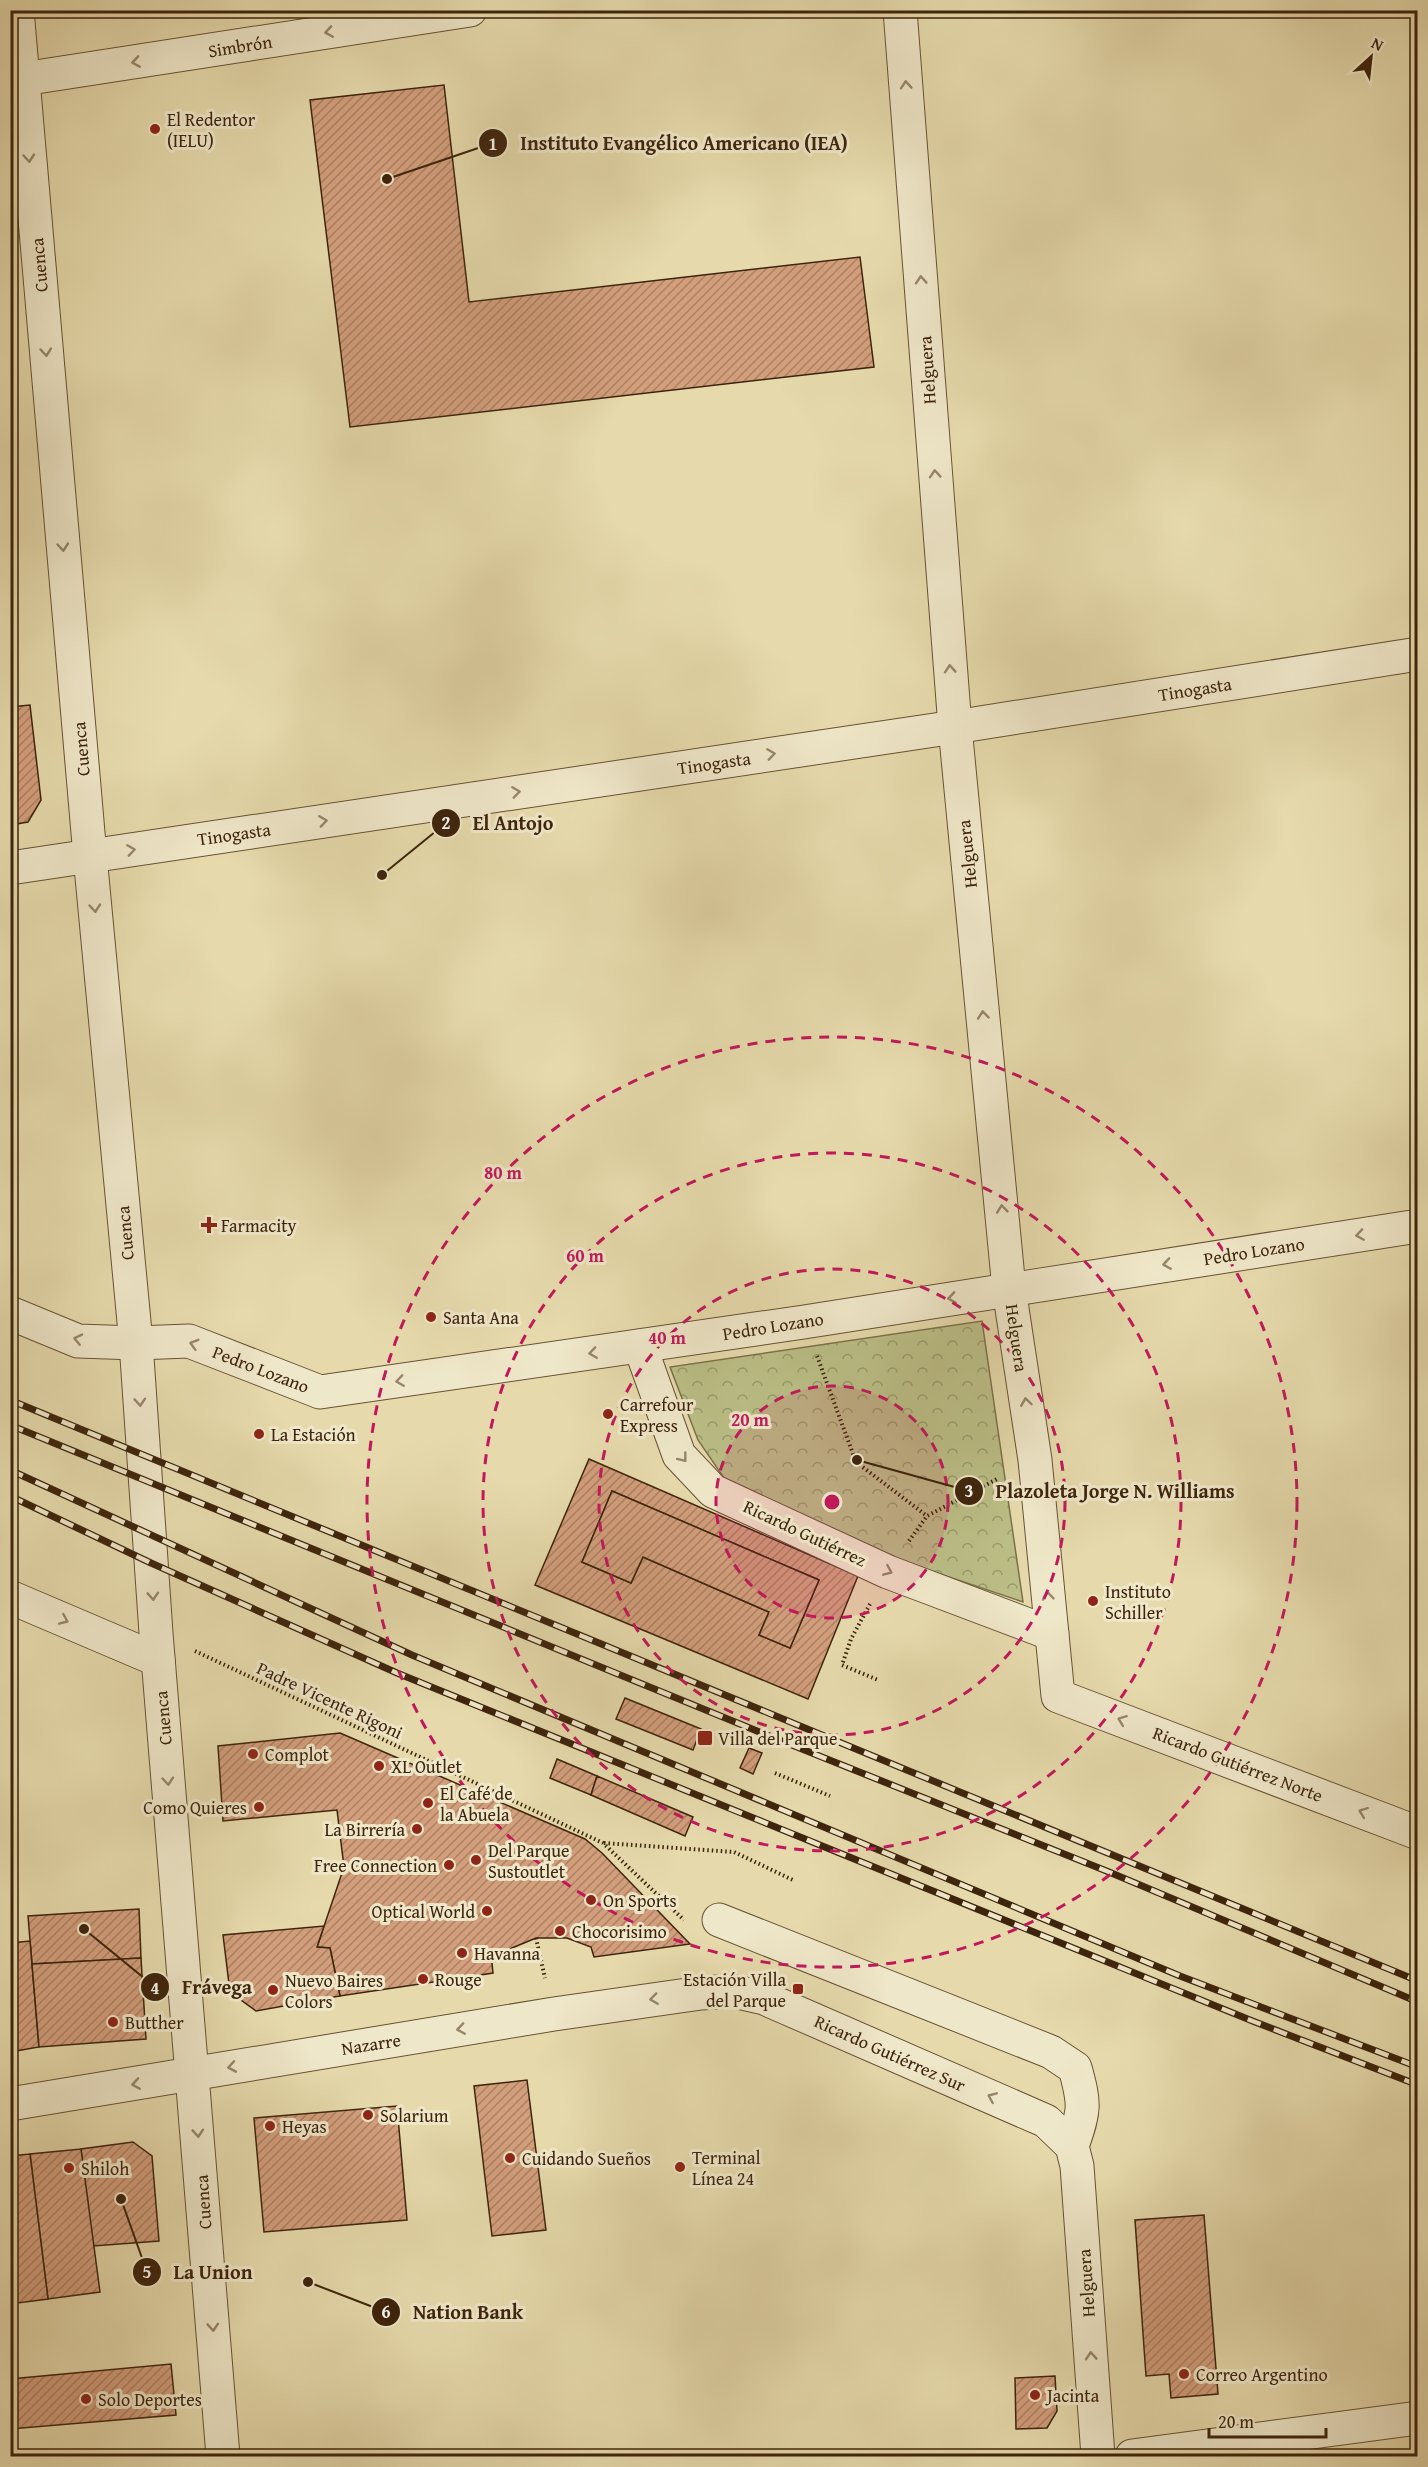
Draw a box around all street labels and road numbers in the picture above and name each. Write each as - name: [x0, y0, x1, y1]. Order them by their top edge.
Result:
- street label: Simbrón: [206, 28, 274, 64]
- street label: Cuenca: [23, 236, 55, 293]
- street label: Helguera: [911, 334, 943, 405]
- street label: Tinogasta: [1156, 670, 1234, 708]
- street label: Cuenca: [65, 720, 97, 777]
- street label: Tinogasta: [676, 744, 753, 782]
- street label: Tinogasta: [196, 815, 273, 853]
- street label: Helguera: [950, 818, 984, 889]
- street label: Cuenca: [109, 1204, 141, 1261]
- street label: Pedro Lozano: [1202, 1230, 1306, 1272]
- street label: Helguera: [999, 1302, 1035, 1374]
- street label: Pedro Lozano: [721, 1305, 825, 1347]
- street label: Pedro Lozano: [209, 1338, 313, 1400]
- street label: Ricardo Gutiérrez: [739, 1493, 871, 1573]
- street label: Padre Vicente Rigoni: [253, 1654, 407, 1746]
- street label: Cuenca: [147, 1689, 179, 1746]
- street label: Ricardo Gutiérrez Norte: [1149, 1719, 1327, 1809]
- street label: Ricardo Gutiérrez Sur: [810, 2008, 970, 2099]
- street label: Nazarre: [339, 2026, 403, 2062]
- street label: Cuenca: [188, 2173, 218, 2230]
- street label: Helguera: [1070, 2247, 1102, 2318]

